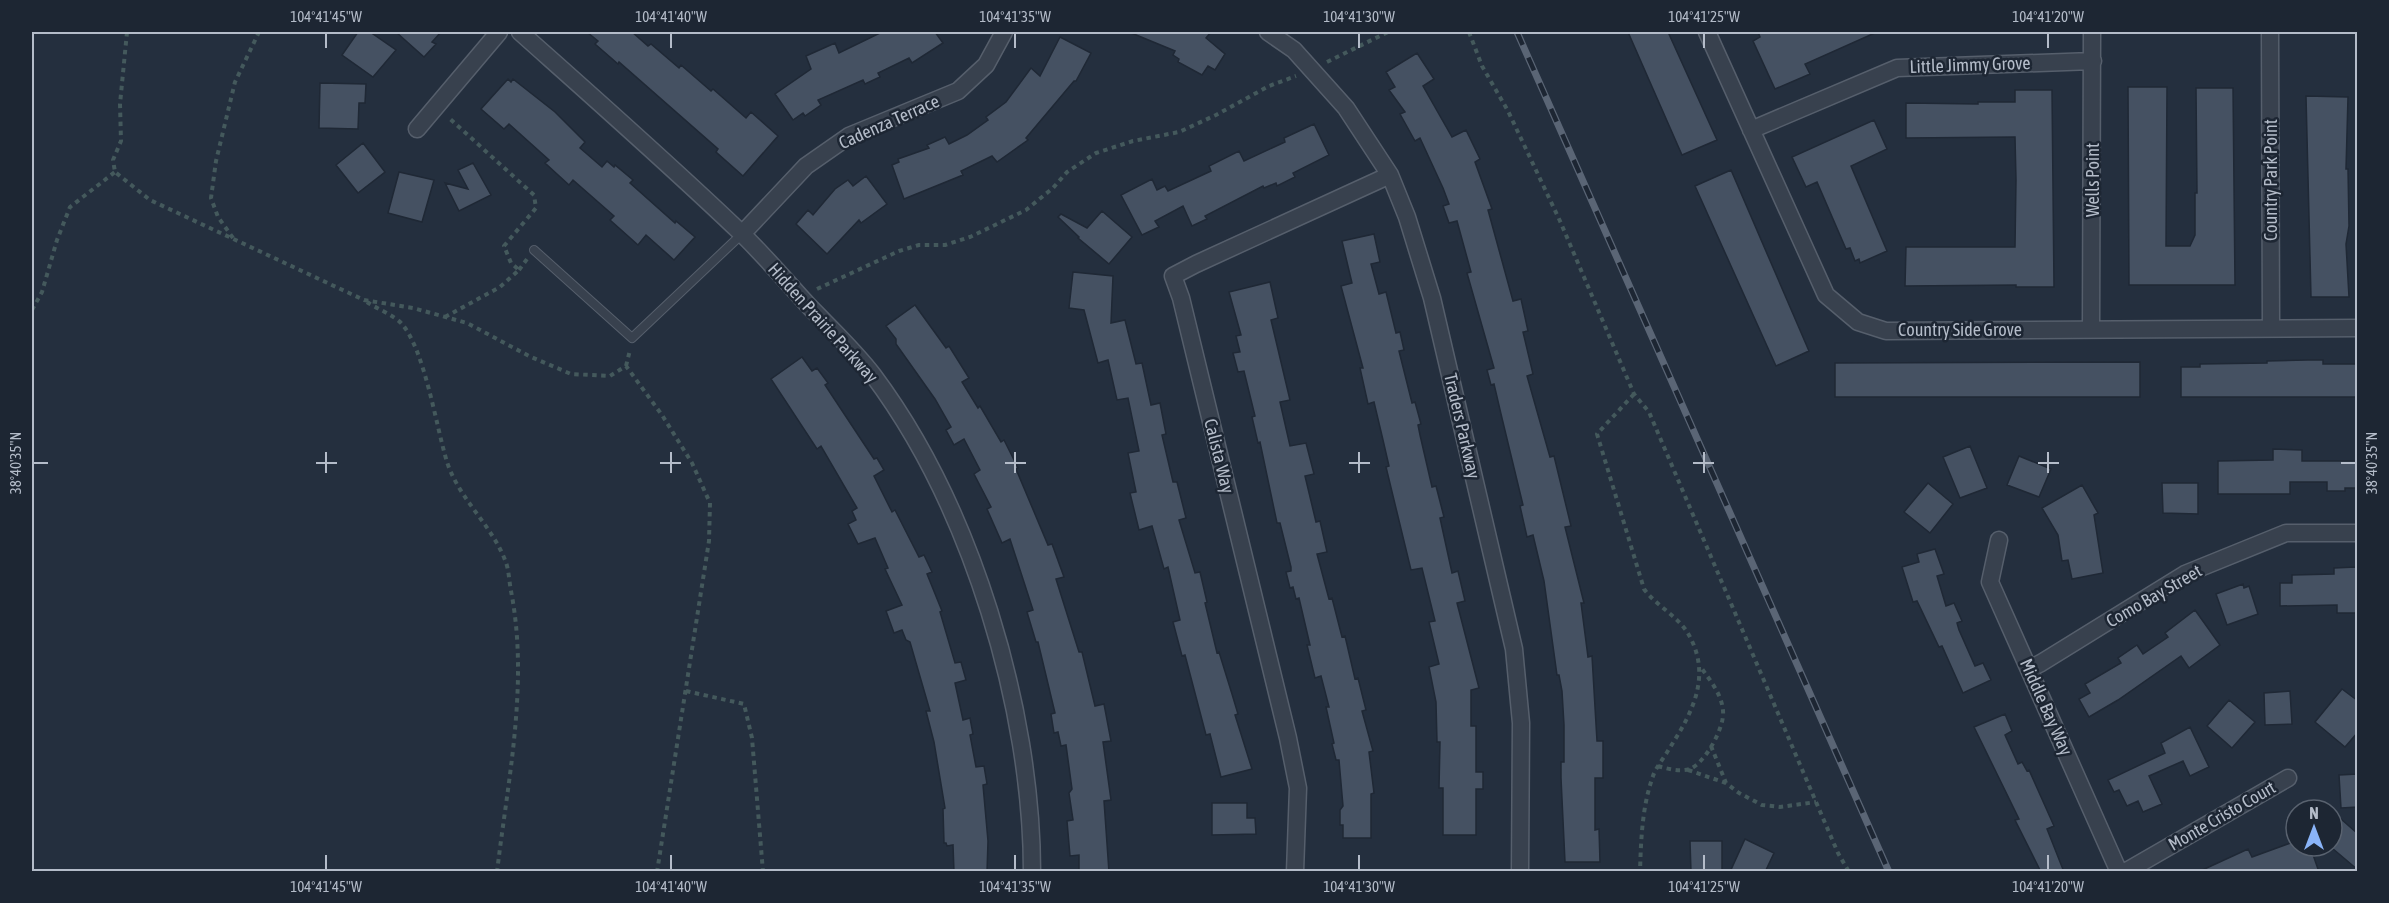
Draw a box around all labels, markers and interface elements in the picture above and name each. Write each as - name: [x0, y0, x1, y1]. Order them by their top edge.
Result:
- text: 104°41'45"W: [290, 8, 362, 25]
- text: 104°41'40"W: [635, 8, 707, 25]
- text: 104°41'35"W: [979, 8, 1051, 25]
- text: 104°41'30"W: [1323, 8, 1395, 25]
- text: 104°41'25"W: [1668, 8, 1740, 25]
- text: 104°41'20"W: [2012, 8, 2084, 25]
- street label: Little Jimmy Grove: [1909, 52, 2031, 77]
- street label: Cadenza Terrace: [835, 90, 942, 153]
- street label: Country Park Point: [2260, 119, 2281, 241]
- street label: Wells Point: [2082, 143, 2103, 217]
- street label: Hidden Prairie Parkway: [764, 258, 883, 387]
- street label: Country Side Grove: [1898, 319, 2022, 340]
- street label: Traders Parkway: [1440, 371, 1485, 481]
- street label: Calista Way: [1200, 416, 1239, 495]
- text: 38°40'35"N: [7, 432, 24, 494]
- text: 38°40'35"N: [2363, 432, 2380, 494]
- street label: Como Bay Street: [2102, 560, 2205, 631]
- street label: Middle Bay Way: [2016, 655, 2077, 758]
- street label: Monte Cristo Court: [2164, 776, 2279, 855]
- north arrow: [2284, 798, 2344, 858]
- text: N: [2309, 804, 2319, 822]
- text: 104°41'45"W: [290, 878, 362, 895]
- text: 104°41'40"W: [635, 878, 707, 895]
- text: 104°41'35"W: [979, 878, 1051, 895]
- text: 104°41'30"W: [1323, 878, 1395, 895]
- text: 104°41'25"W: [1668, 878, 1740, 895]
- text: 104°41'20"W: [2012, 878, 2084, 895]

